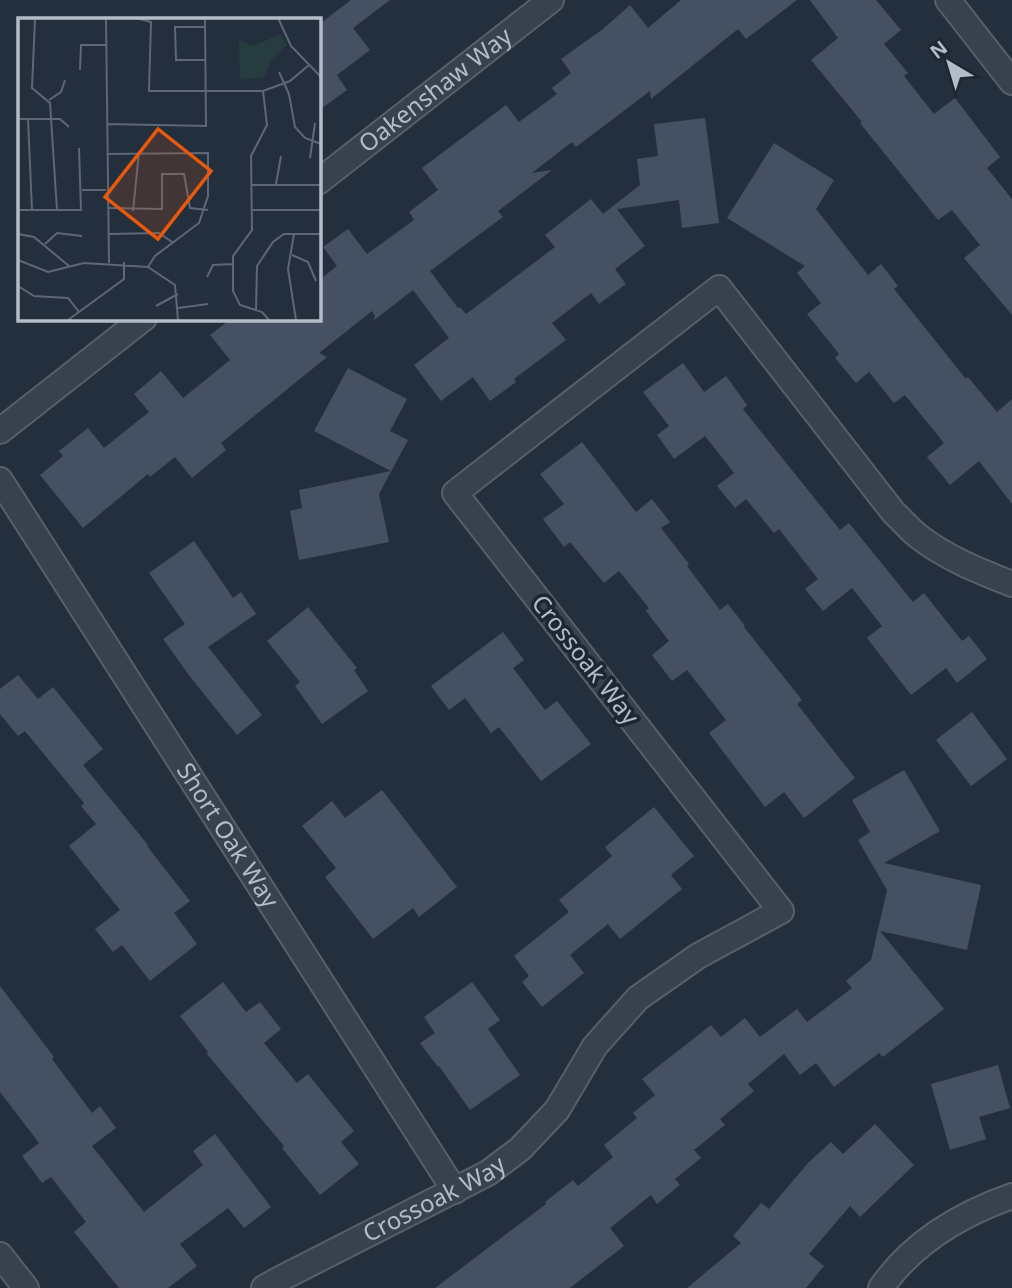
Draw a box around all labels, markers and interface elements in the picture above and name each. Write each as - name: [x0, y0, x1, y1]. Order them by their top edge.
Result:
- inset map: [18, 18, 320, 320]
- street label: Oakenshaw Way: [351, 18, 519, 159]
- north arrow: [914, 28, 984, 98]
- text: N: [924, 35, 953, 65]
- street label: Crossoak Way: [525, 587, 648, 732]
- street label: Short Oak Way: [170, 756, 288, 914]
- street label: Crossoak Way: [357, 1147, 512, 1249]

